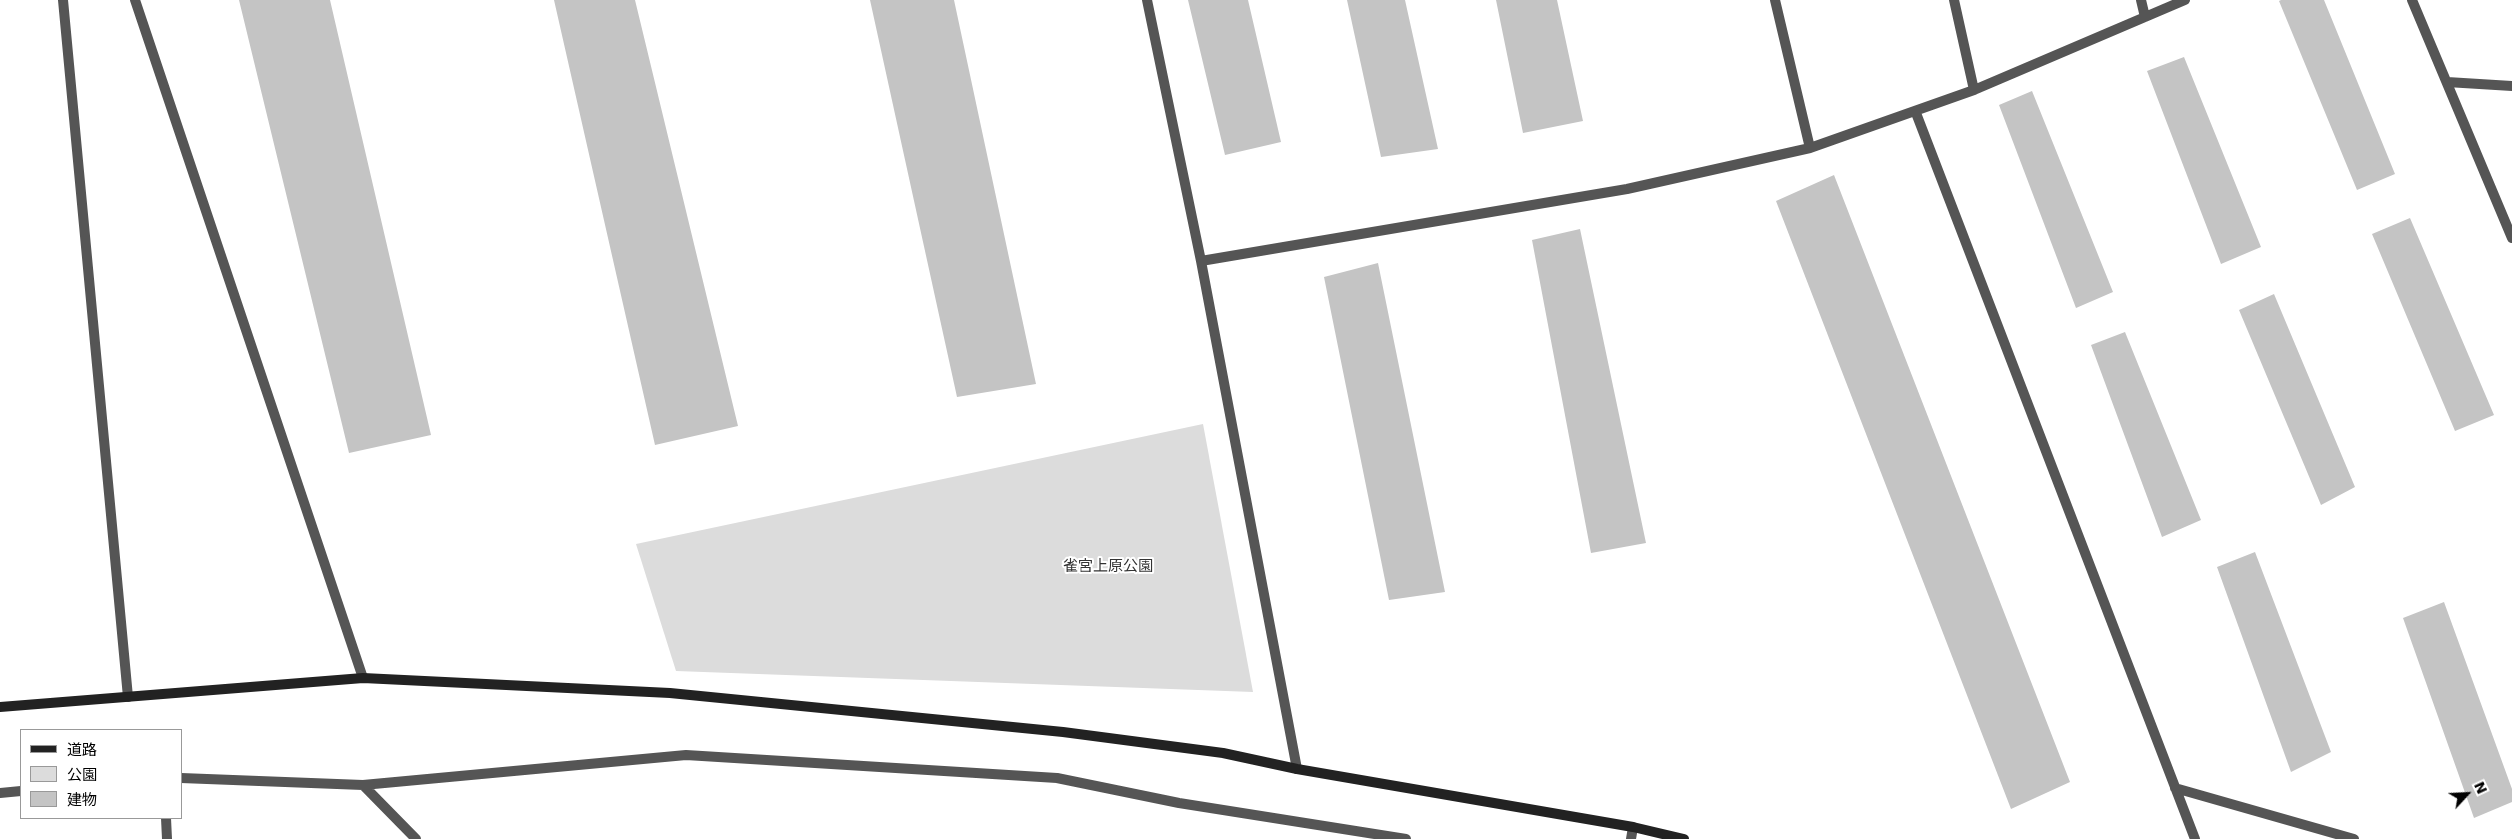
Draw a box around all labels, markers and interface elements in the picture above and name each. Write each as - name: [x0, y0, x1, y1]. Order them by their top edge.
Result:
- park label: 雀宮上原公園: [1063, 558, 1153, 576]
- legend: [20, 729, 182, 819]
- text: 道路: [67, 741, 97, 759]
- text: 公園: [67, 766, 97, 784]
- north arrow: [2442, 769, 2492, 819]
- text: N: [2471, 779, 2490, 796]
- text: 建物: [67, 791, 97, 809]

